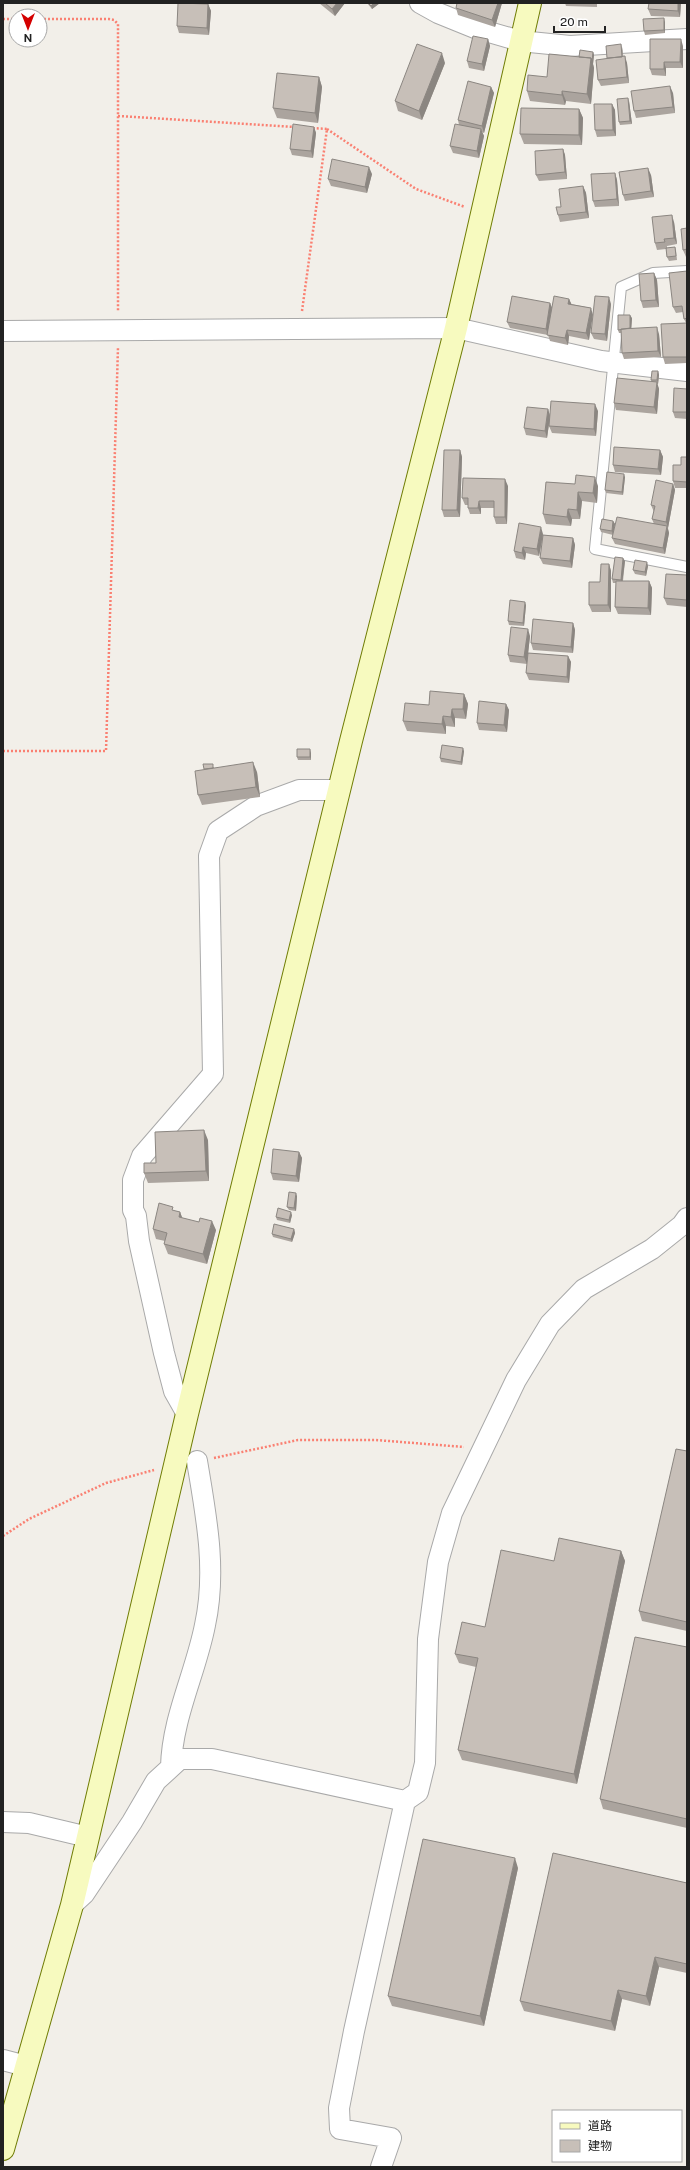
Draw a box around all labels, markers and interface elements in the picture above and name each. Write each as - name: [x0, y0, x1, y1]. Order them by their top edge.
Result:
- north arrow: [8, 8, 48, 48]
- scale bar: [554, 8, 605, 34]
- text: 20 m: [560, 15, 588, 29]
- text: N: [24, 32, 32, 44]
- legend: [552, 2110, 682, 2162]
- text: 道路: [588, 2119, 612, 2133]
- text: 建物: [588, 2139, 612, 2153]

